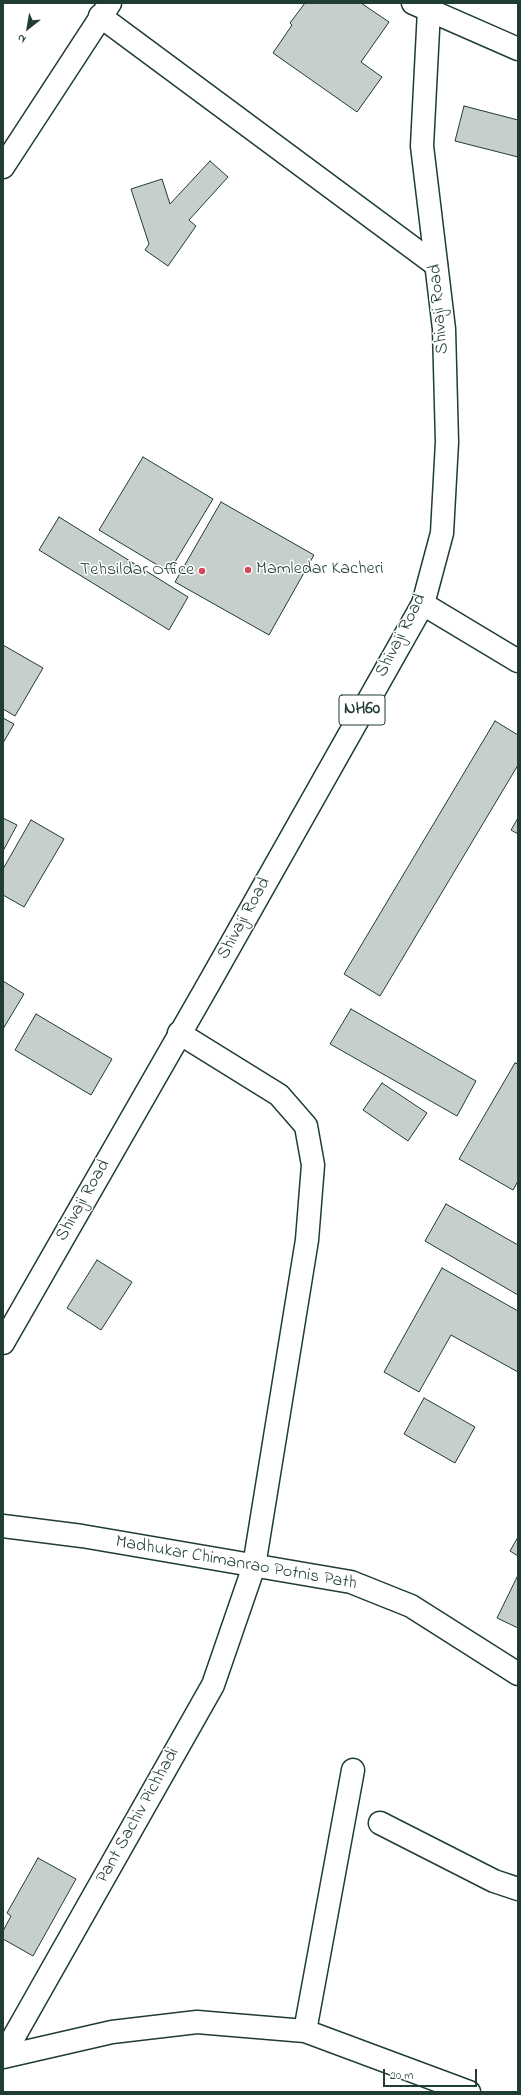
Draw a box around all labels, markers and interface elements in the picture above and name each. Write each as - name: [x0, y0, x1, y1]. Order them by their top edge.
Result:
- north arrow: [8, 8, 48, 48]
- text: N: [15, 30, 29, 47]
- street label: Shivaji Road: [425, 263, 455, 355]
- place label: Mamledar Kacheri: [256, 559, 383, 581]
- place label: Tehsildar Office: [80, 560, 194, 582]
- marker: Mamledar Kacheri: [243, 565, 253, 575]
- marker: Tehsildar Office: [197, 566, 207, 576]
- street label: Shivaji Road: [372, 591, 432, 681]
- road number: NH60: [339, 695, 385, 725]
- street label: Shivaji Road: [214, 874, 276, 964]
- street label: Shivaji Road: [52, 1156, 116, 1246]
- street label: Madhukar Chimanrao Potnis Path: [114, 1532, 358, 1596]
- street label: Pant Sachiv Pichhadi: [93, 1744, 185, 1888]
- scale bar: [385, 2061, 479, 2087]
- text: 20 m: [390, 2067, 413, 2085]

